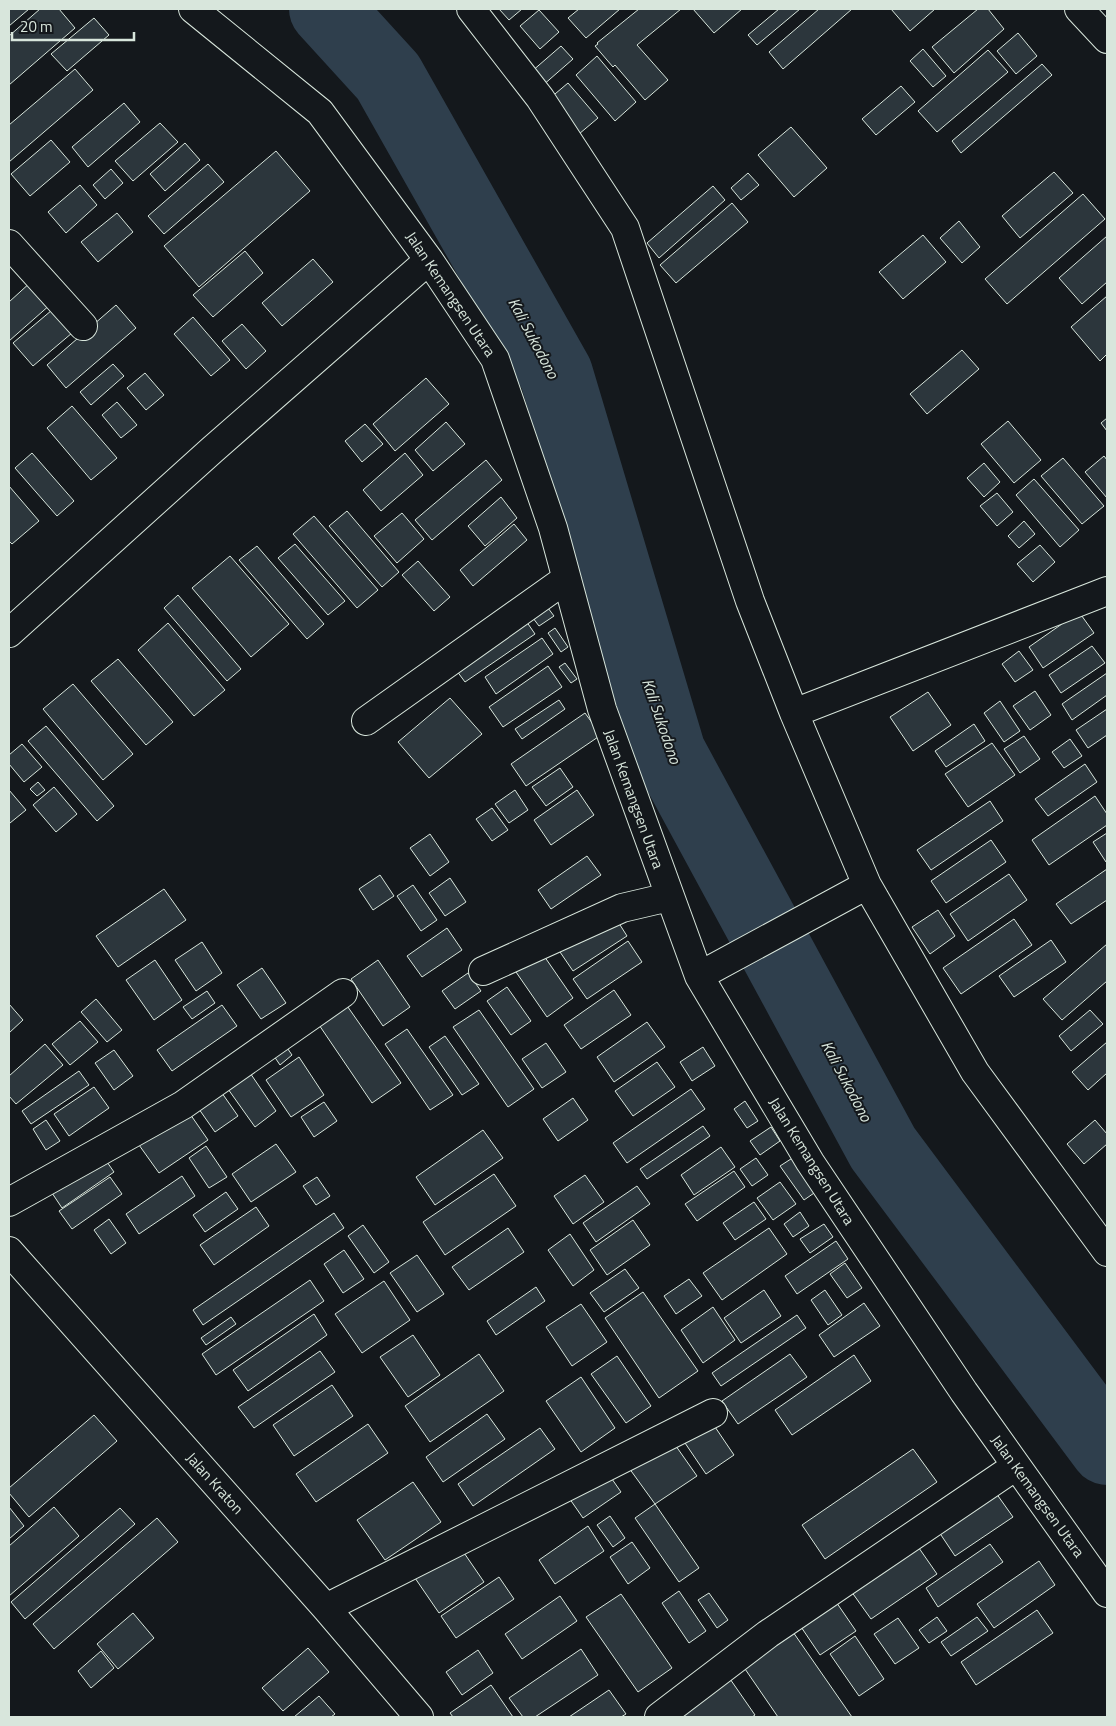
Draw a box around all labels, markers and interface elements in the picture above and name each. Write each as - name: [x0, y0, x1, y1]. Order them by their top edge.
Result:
- scale bar: [12, 10, 135, 42]
- text: 20 m: [20, 15, 53, 38]
- street label: Jalan Kemangsen Utara: [400, 227, 502, 362]
- water label: Kali Sukodono: [503, 293, 566, 384]
- water label: Kali Sukodono: [636, 675, 688, 768]
- street label: Jalan Kemangsen Utara: [598, 726, 670, 872]
- water label: Kali Sukodono: [816, 1036, 879, 1127]
- street label: Jalan Kemangsen Utara: [763, 1093, 861, 1230]
- street label: Jalan Kemangsen Utara: [986, 1430, 1091, 1563]
- street label: Jalan Kraton: [181, 1447, 249, 1519]

